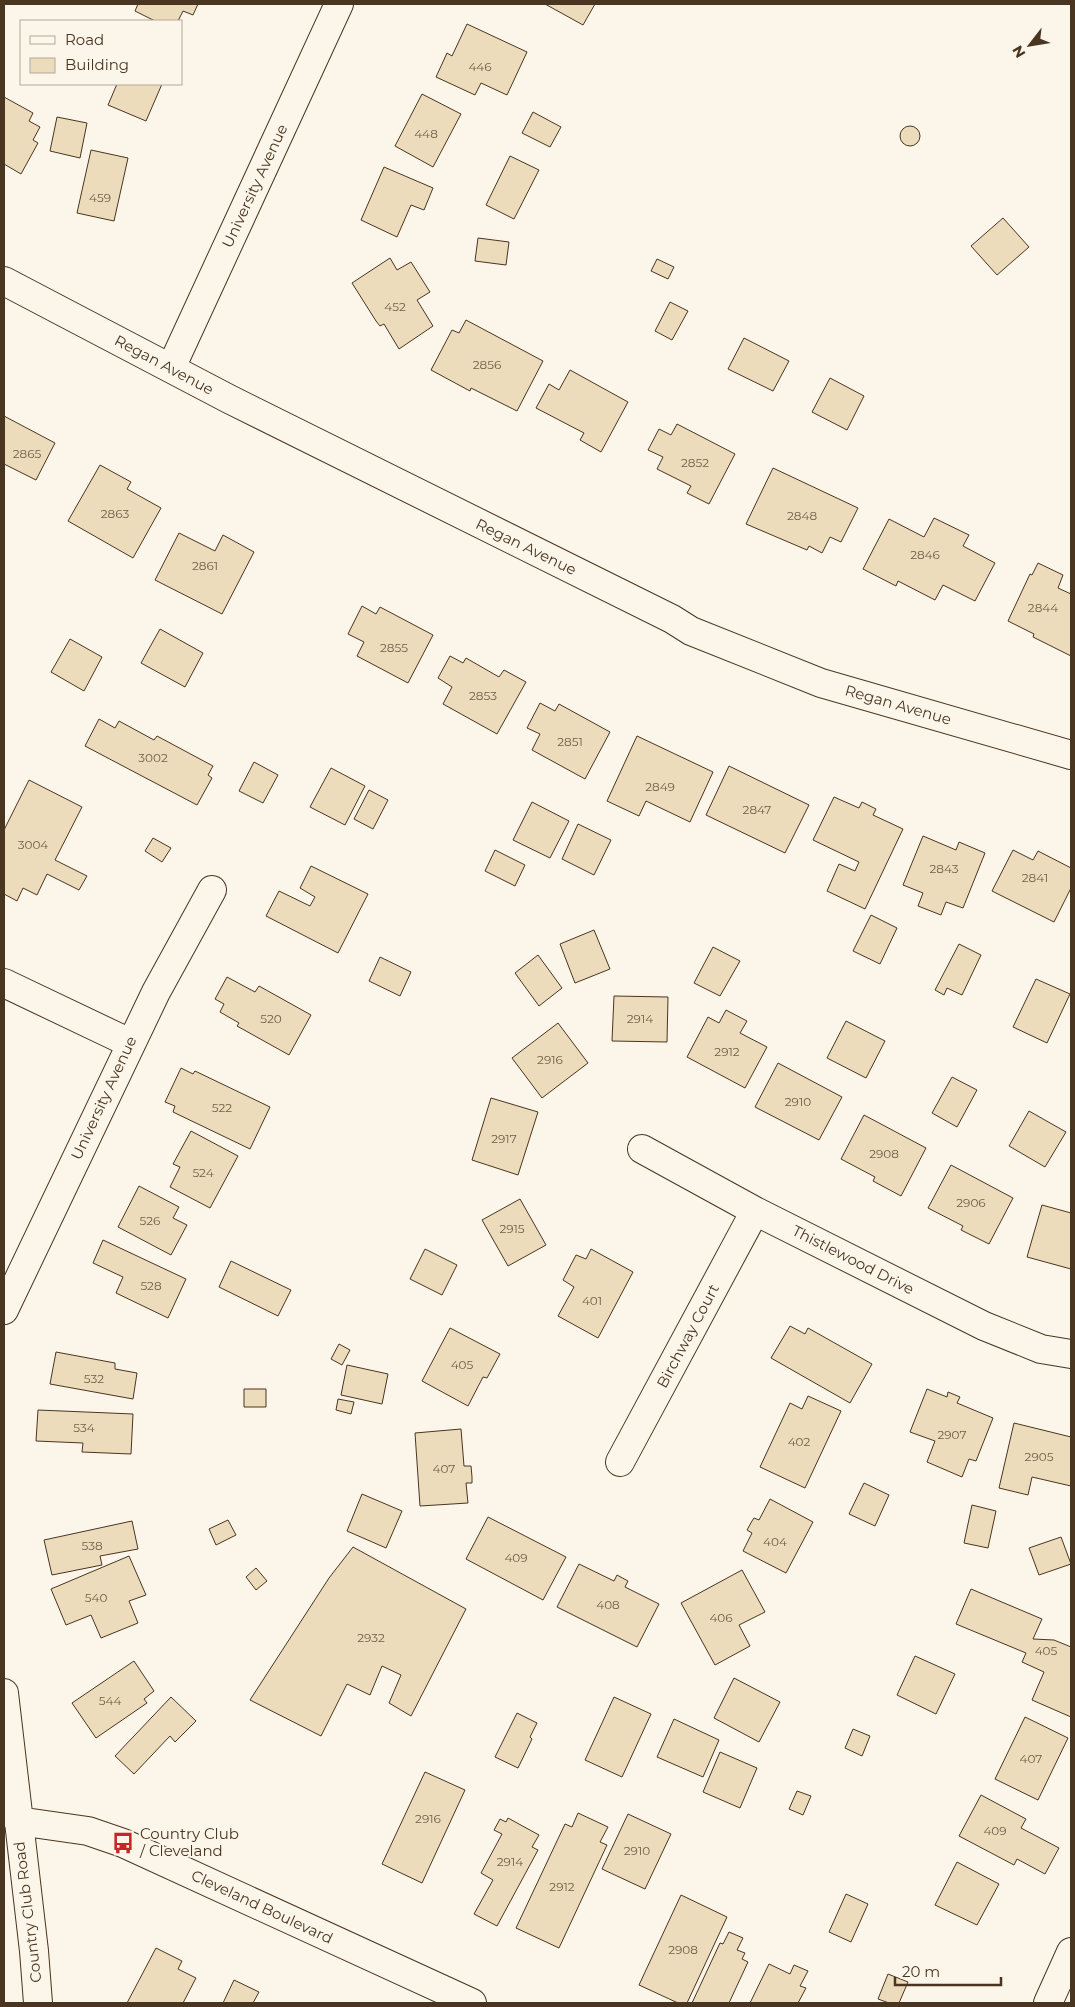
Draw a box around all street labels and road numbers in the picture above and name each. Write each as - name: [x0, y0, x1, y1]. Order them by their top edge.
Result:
- street label: University Avenue: [218, 121, 292, 251]
- street label: Regan Avenue: [111, 330, 217, 399]
- street label: Regan Avenue: [473, 514, 580, 579]
- street label: Regan Avenue: [843, 680, 953, 729]
- street label: University Avenue: [67, 1033, 141, 1163]
- street label: Thistlewood Drive: [789, 1221, 917, 1299]
- street label: Birchway Court: [652, 1280, 723, 1391]
- street label: Country Club Road: [9, 1840, 46, 1984]
- street label: Cleveland Boulevard: [188, 1865, 336, 1948]

